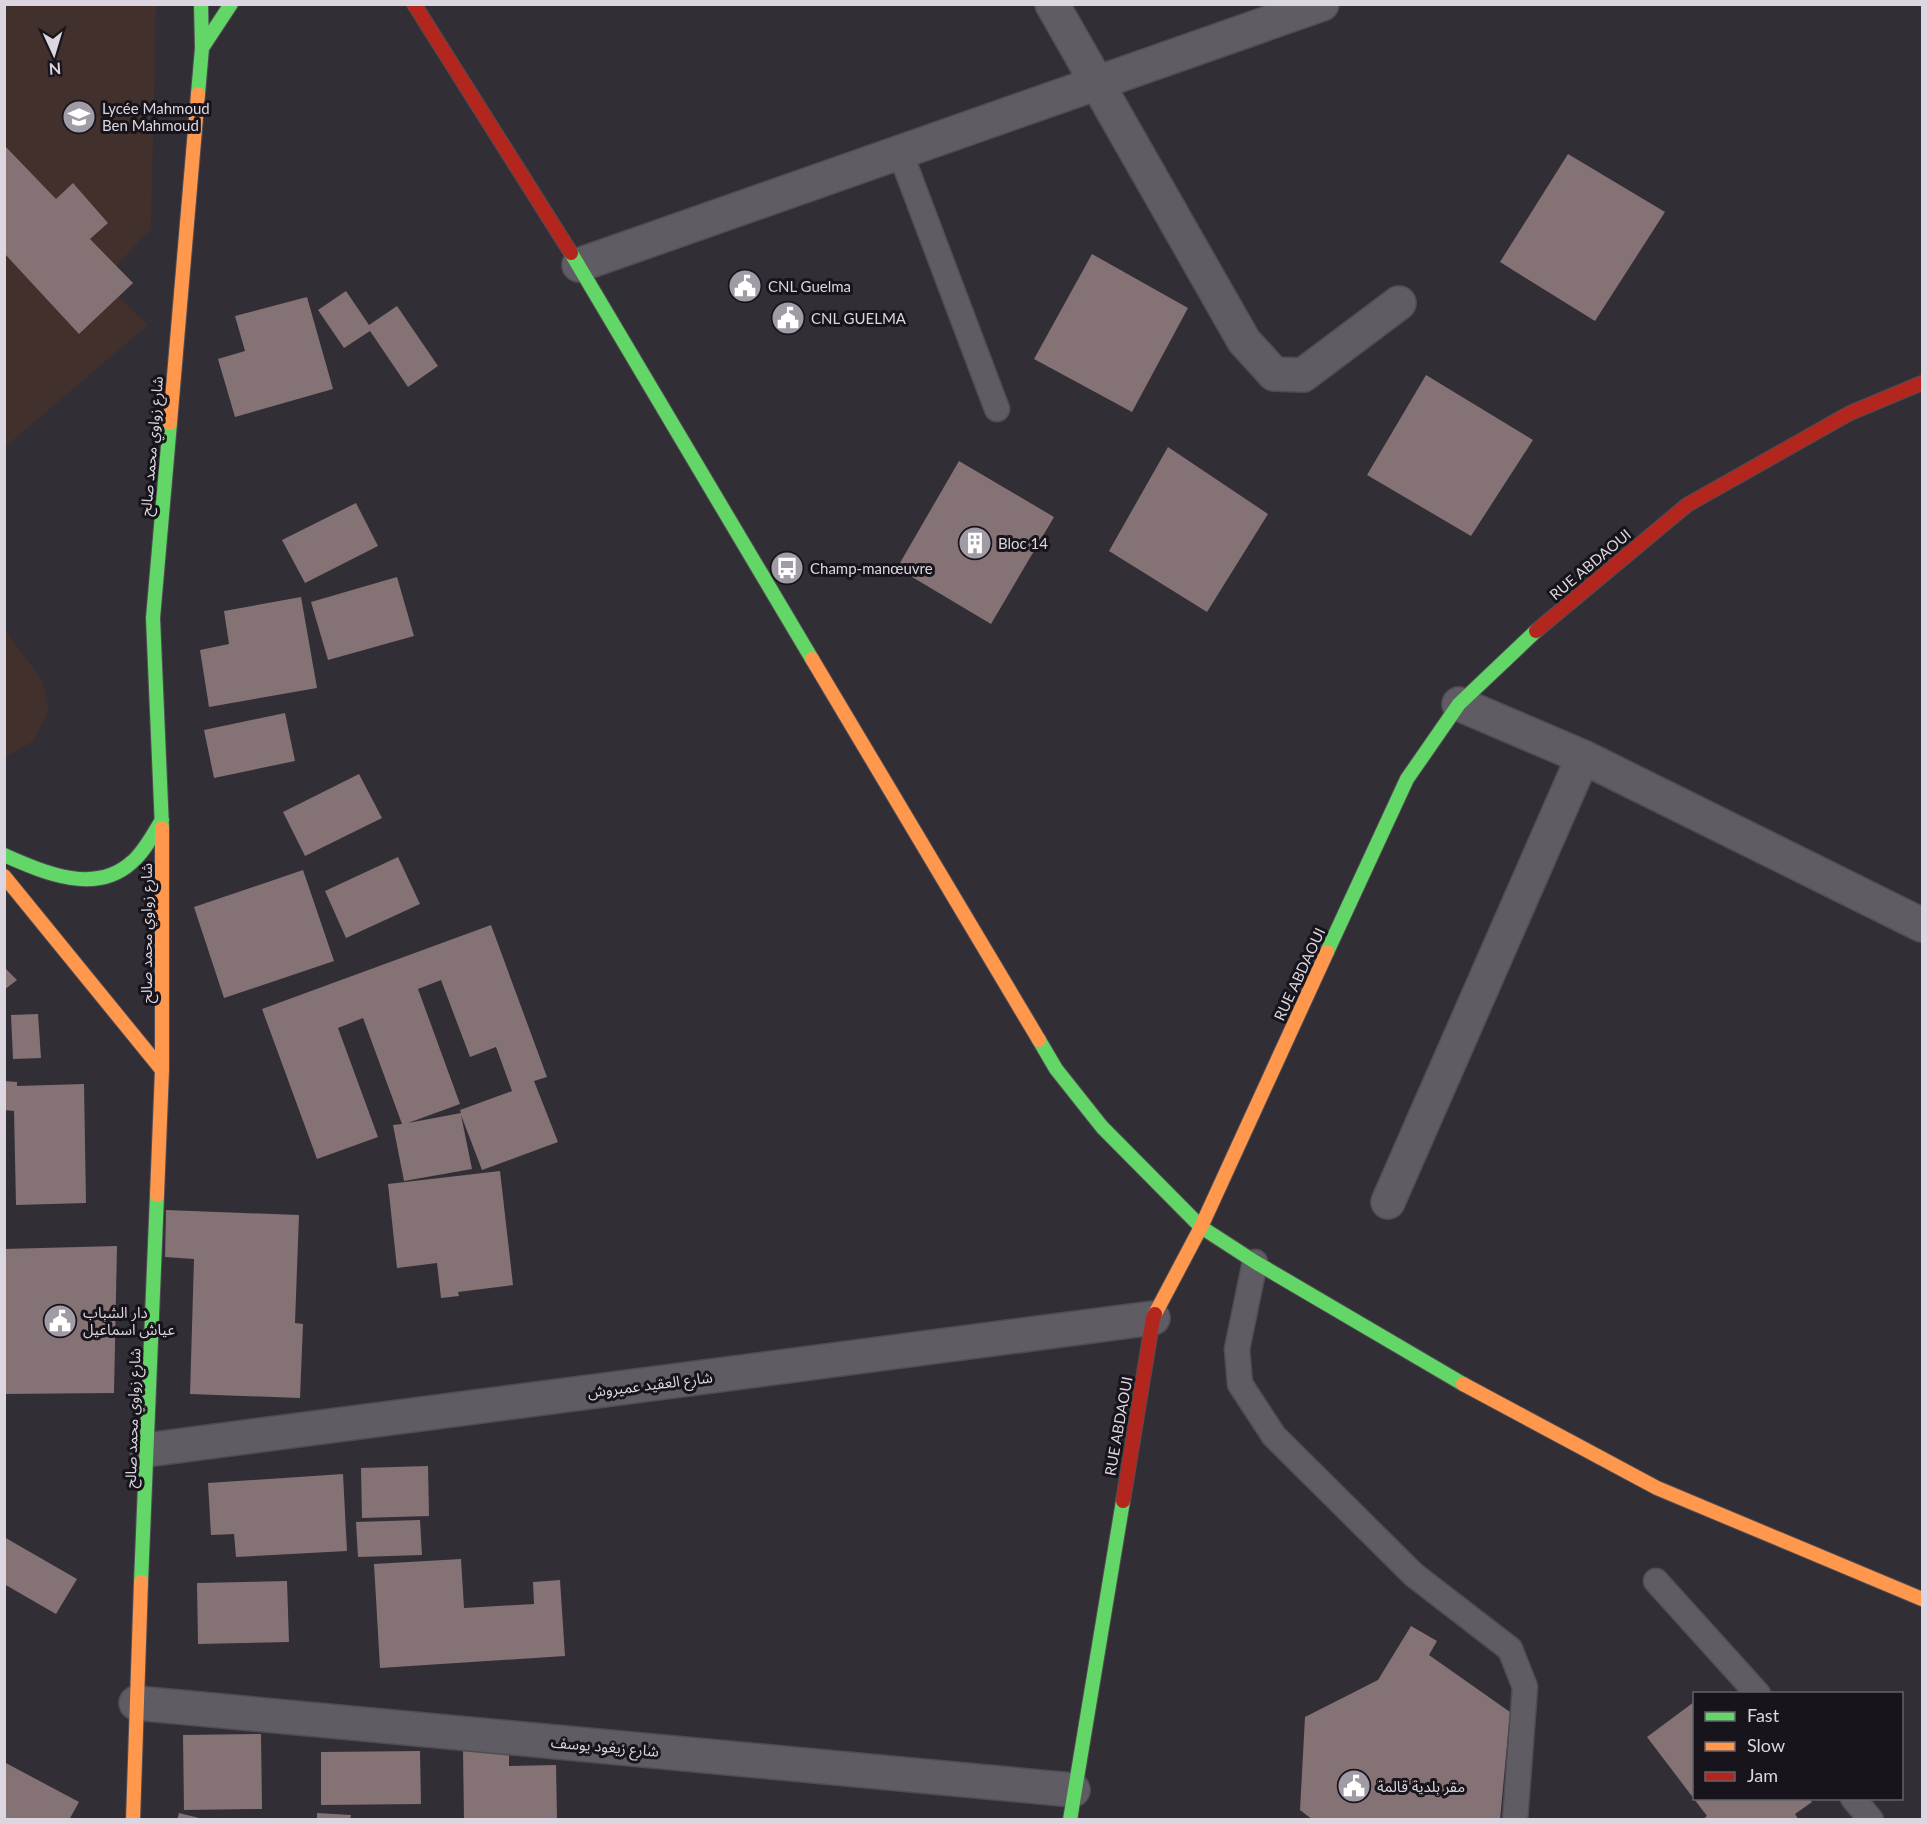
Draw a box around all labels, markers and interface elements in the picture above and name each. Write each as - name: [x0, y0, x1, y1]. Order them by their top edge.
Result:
- north arrow: [24, 24, 84, 84]
- text: N: [48, 60, 62, 79]
- school or university icon: Lycée Mahmoud Ben Mahmoud: [61, 99, 97, 135]
- place label: Lycée Mahmoud Ben Mahmoud: [102, 99, 210, 134]
- public building icon: CNL Guelma: [727, 268, 763, 304]
- place label: CNL Guelma: [768, 277, 851, 295]
- public building icon: CNL GUELMA: [770, 300, 806, 336]
- place label: CNL GUELMA: [811, 309, 907, 327]
- street label: شارع زواوي محمد صالح: [136, 375, 170, 517]
- building icon: Bloc 14: [957, 525, 993, 561]
- street label: RUE ABDAOUI: [1546, 525, 1634, 603]
- place label: Bloc 14: [998, 534, 1048, 552]
- bus stop icon: Champ-manœuvre: [769, 550, 805, 586]
- place label: Champ-manœuvre: [810, 559, 933, 577]
- street label: شارع زواوي محمد صالح: [137, 863, 159, 1003]
- street label: RUE ABDAOUI: [1270, 925, 1328, 1023]
- public building icon: دار الشباب عياش اسماعيل: [42, 1303, 78, 1339]
- place label: دار الشباب عياش اسماعيل: [83, 1303, 175, 1339]
- street label: شارع زواوي محمد صالح: [121, 1347, 147, 1489]
- street label: شارع العقيد عميروش: [586, 1367, 714, 1405]
- street label: RUE ABDAOUI: [1100, 1375, 1136, 1477]
- legend: [1693, 1692, 1903, 1800]
- text: Fast: [1747, 1704, 1780, 1726]
- street label: شارع زيغود يوسف: [550, 1732, 660, 1764]
- text: Slow: [1747, 1734, 1785, 1756]
- text: Jam: [1747, 1764, 1778, 1786]
- public building icon: مقر بلدية قالمة: [1336, 1768, 1372, 1804]
- place label: مقر بلدية قالمة: [1377, 1777, 1465, 1796]

